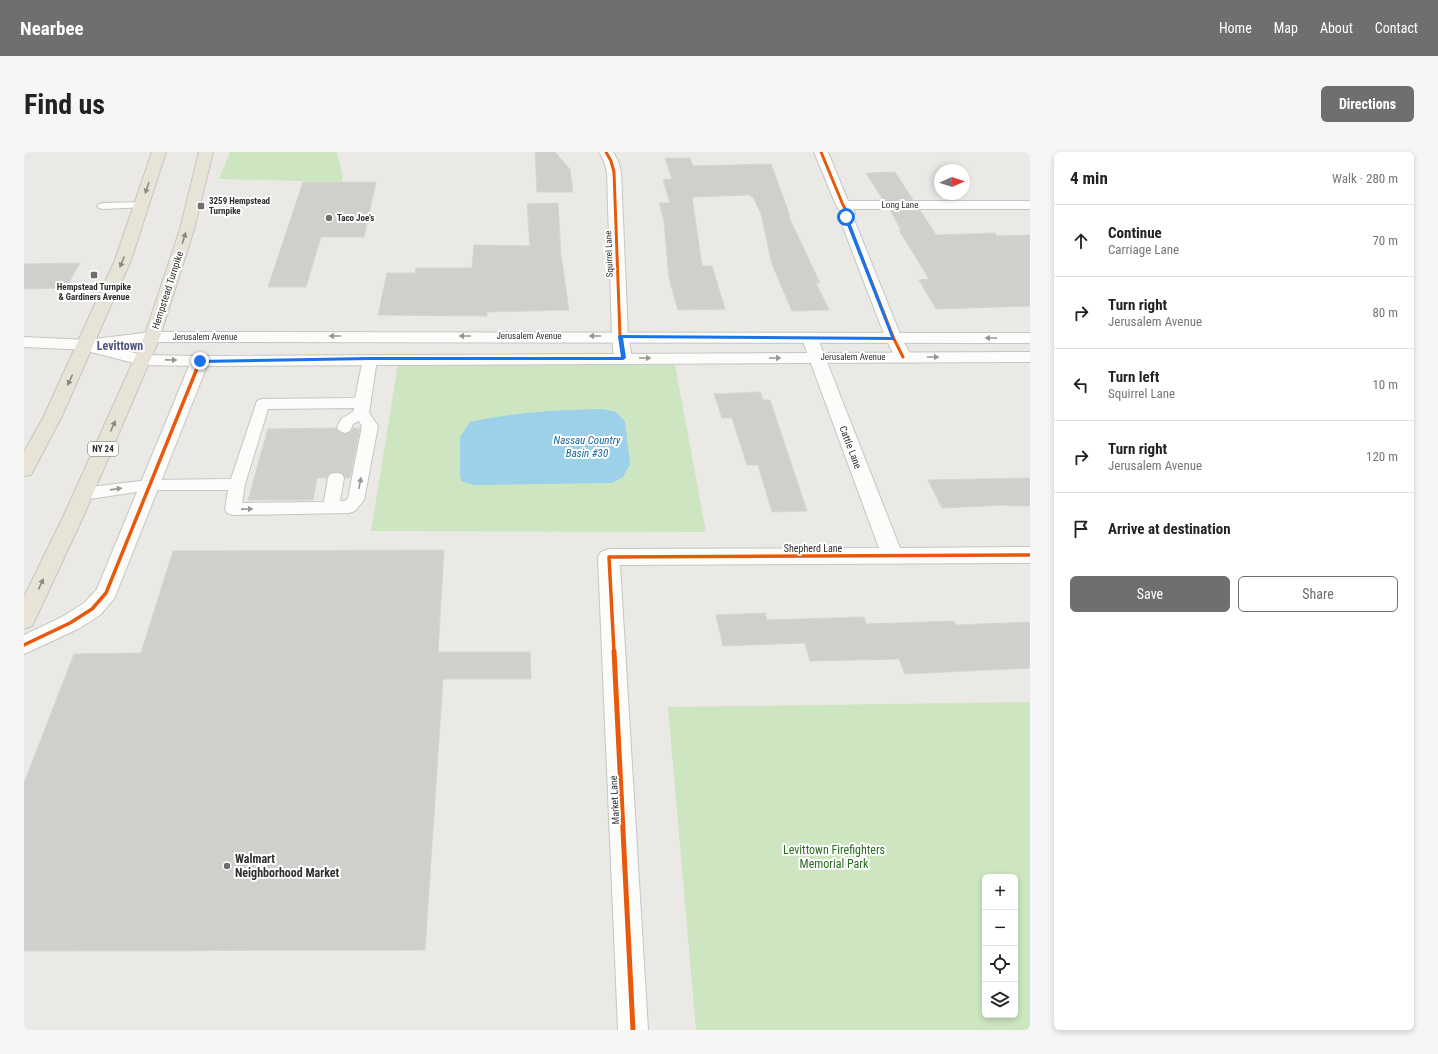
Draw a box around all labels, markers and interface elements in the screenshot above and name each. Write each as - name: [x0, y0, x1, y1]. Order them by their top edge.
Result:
- text: Nearbee: [20, 17, 84, 40]
- text: Home: [1219, 20, 1252, 36]
- text: Map: [1274, 20, 1298, 36]
- text: About: [1320, 20, 1353, 36]
- text: Contact: [1375, 20, 1418, 36]
- button: Directions: [1321, 86, 1414, 122]
- text: Find us: [24, 88, 105, 121]
- north arrow: [934, 164, 970, 200]
- text: 4 min: [1070, 168, 1108, 188]
- text: Walk · 280 m: [1332, 171, 1398, 186]
- one-way arrow: [144, 183, 150, 195]
- place label: 3259 Hempstead Turnpike: [209, 196, 270, 216]
- street label: Long Lane: [882, 200, 918, 210]
- marker: 3259 Hempstead Turnpike: [196, 201, 206, 211]
- route start: [837, 208, 855, 226]
- marker: Taco Joe's: [324, 213, 334, 223]
- place label: Taco Joe's: [337, 213, 374, 223]
- text: Continue: [1108, 224, 1162, 242]
- icon: ahead: [1070, 230, 1092, 252]
- street label: Squirrel Lane: [603, 231, 615, 277]
- one-way arrow: [182, 232, 188, 244]
- text: 70 m: [1372, 233, 1398, 248]
- text: Carriage Lane: [1108, 242, 1179, 257]
- street label: Hempstead Turnpike: [150, 250, 185, 330]
- one-way arrow: [119, 256, 125, 267]
- marker: Hempstead Turnpike & Gardiners Avenue: [89, 270, 99, 280]
- place label: Hempstead Turnpike & Gardiners Avenue: [57, 282, 132, 302]
- text: Turn right: [1108, 296, 1167, 314]
- icon: right: [1070, 302, 1092, 324]
- text: 80 m: [1372, 305, 1398, 320]
- text: Jerusalem Avenue: [1108, 314, 1202, 329]
- street label: Jerusalem Avenue: [496, 331, 562, 341]
- street label: Jerusalem Avenue: [172, 332, 238, 342]
- one-way arrow: [328, 333, 341, 339]
- one-way arrow: [458, 333, 471, 339]
- one-way arrow: [588, 333, 601, 339]
- one-way arrow: [984, 335, 997, 341]
- district label: Levittown: [97, 339, 143, 353]
- route end: [191, 352, 209, 370]
- street label: Jerusalem Avenue: [820, 352, 886, 362]
- one-way arrow: [927, 354, 940, 360]
- one-way arrow: [639, 355, 652, 361]
- one-way arrow: [769, 355, 782, 361]
- one-way arrow: [165, 357, 177, 364]
- text: Turn left: [1108, 368, 1159, 386]
- icon: left: [1070, 374, 1092, 396]
- one-way arrow: [66, 375, 72, 387]
- text: 10 m: [1372, 377, 1398, 392]
- text: Squirrel Lane: [1108, 386, 1175, 401]
- one-way arrow: [110, 421, 116, 432]
- street label: Cattle Lane: [837, 424, 864, 470]
- water label: Nassau Country Basin #30: [554, 434, 621, 460]
- text: Turn right: [1108, 440, 1167, 458]
- road number: NY 24: [88, 442, 118, 456]
- icon: right: [1070, 446, 1092, 468]
- text: 120 m: [1366, 449, 1398, 464]
- text: Jerusalem Avenue: [1108, 458, 1202, 473]
- one-way arrow: [357, 477, 363, 489]
- one-way arrow: [110, 486, 122, 492]
- one-way arrow: [241, 505, 253, 512]
- icon: arrive: [1070, 518, 1092, 540]
- text: Arrive at destination: [1108, 520, 1231, 538]
- street label: Shepherd Lane: [784, 543, 843, 554]
- button: Save: [1070, 576, 1230, 612]
- button: Share: [1238, 576, 1398, 612]
- one-way arrow: [38, 579, 44, 590]
- street label: Market Lane: [608, 775, 621, 825]
- park label: Levittown Firefighters Memorial Park: [783, 843, 885, 871]
- place label: Walmart Neighborhood Market: [235, 852, 340, 880]
- marker: Walmart Neighborhood Market: [222, 861, 232, 871]
- map controls: [982, 874, 1018, 1018]
- button: +: [982, 874, 1018, 910]
- button: −: [982, 910, 1018, 946]
- button: locate: [982, 946, 1018, 982]
- button: layers: [982, 982, 1018, 1018]

